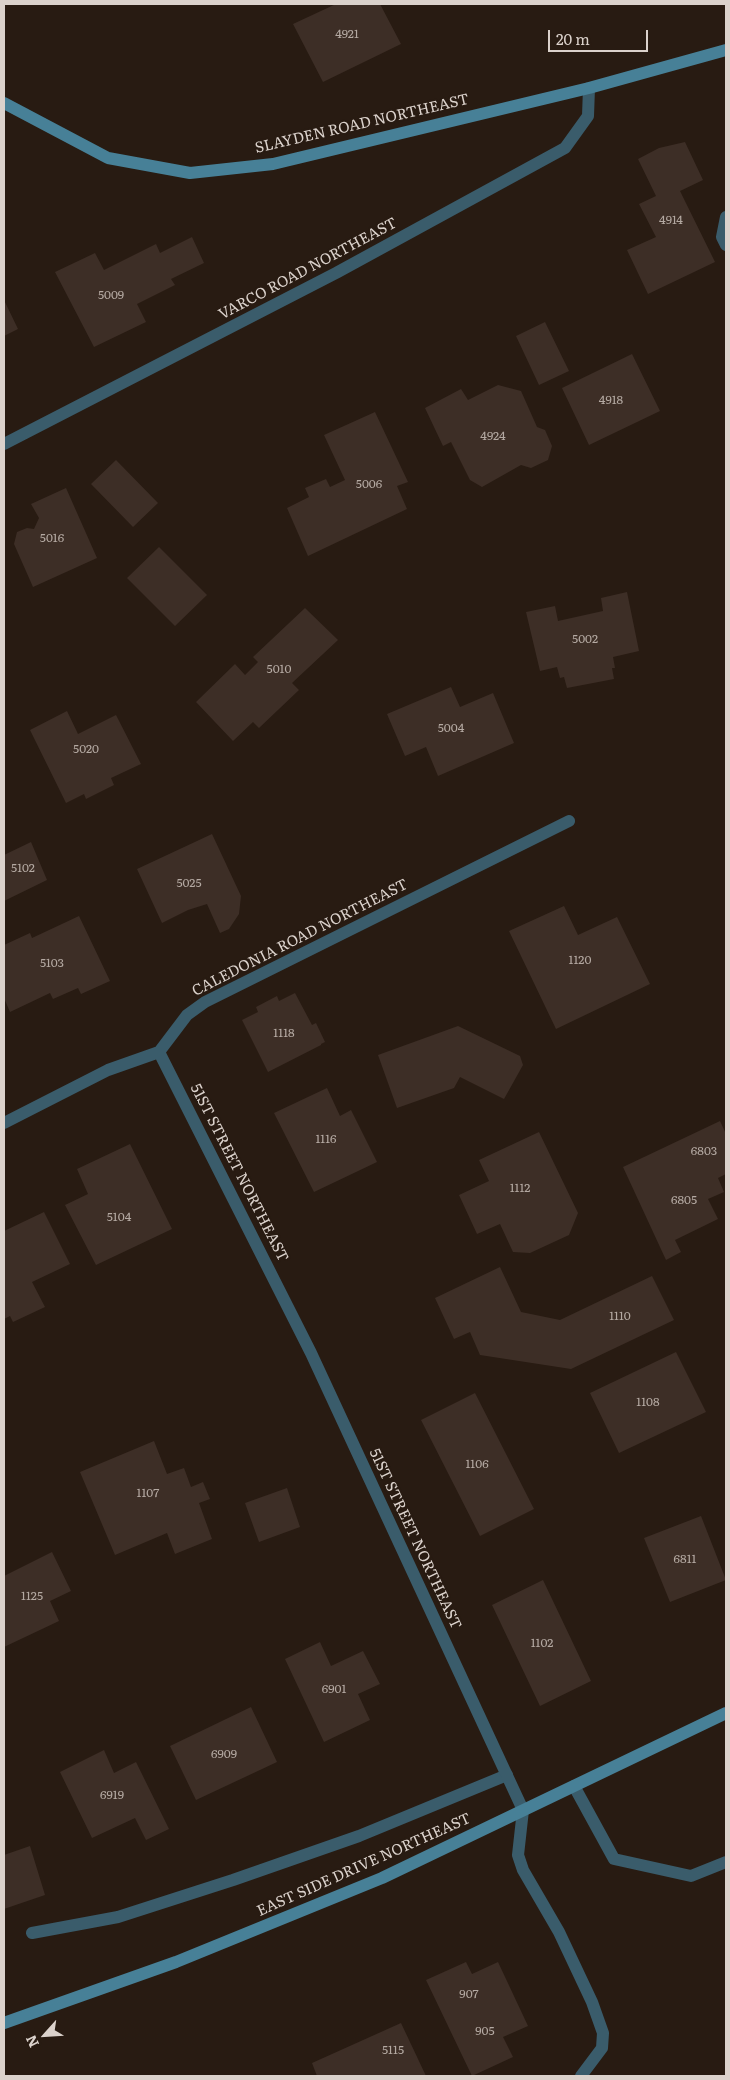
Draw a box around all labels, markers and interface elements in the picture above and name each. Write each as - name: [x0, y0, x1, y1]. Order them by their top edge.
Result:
- scale bar: [550, 20, 650, 52]
- house number: 4921: [335, 27, 359, 41]
- text: 20 m: [556, 27, 590, 50]
- street label: SLAYDEN ROAD NORTHEAST: [253, 91, 471, 157]
- house number: 4914: [659, 213, 683, 227]
- street label: VARCO ROAD NORTHEAST: [216, 214, 400, 324]
- house number: 5009: [98, 288, 124, 302]
- house number: 4918: [599, 393, 623, 407]
- house number: 4924: [480, 429, 506, 443]
- house number: 5006: [356, 477, 382, 491]
- house number: 5016: [40, 531, 64, 545]
- house number: 5002: [572, 632, 598, 646]
- house number: 5010: [267, 662, 291, 676]
- house number: 5004: [438, 721, 464, 735]
- house number: 5020: [73, 742, 99, 756]
- house number: 5102: [11, 861, 35, 875]
- house number: 5025: [176, 876, 202, 890]
- street label: CALEDONIA ROAD NORTHEAST: [189, 876, 411, 1000]
- house number: 1120: [569, 953, 591, 967]
- house number: 5103: [40, 956, 64, 970]
- house number: 1118: [273, 1026, 295, 1040]
- street label: 51ST STREET NORTHEAST: [186, 1081, 292, 1265]
- house number: 1116: [315, 1132, 337, 1146]
- house number: 6803: [691, 1144, 717, 1158]
- house number: 1112: [510, 1181, 530, 1195]
- house number: 6805: [671, 1193, 697, 1207]
- house number: 5104: [107, 1210, 131, 1224]
- house number: 1110: [609, 1309, 631, 1323]
- house number: 1108: [636, 1395, 660, 1409]
- street label: 51ST STREET NORTHEAST: [365, 1446, 465, 1632]
- house number: 1106: [465, 1457, 489, 1471]
- house number: 1107: [137, 1486, 159, 1500]
- house number: 6811: [674, 1552, 696, 1566]
- house number: 1125: [21, 1589, 43, 1603]
- house number: 1102: [531, 1636, 553, 1650]
- house number: 6901: [322, 1682, 346, 1696]
- house number: 6909: [211, 1747, 237, 1761]
- house number: 6919: [100, 1788, 124, 1802]
- street label: EAST SIDE DRIVE NORTHEAST: [254, 1810, 474, 1920]
- house number: 907: [459, 1987, 479, 2001]
- north arrow: [20, 2010, 70, 2060]
- house number: 905: [475, 2024, 495, 2038]
- text: N: [20, 2032, 43, 2051]
- house number: 5115: [382, 2043, 404, 2057]

